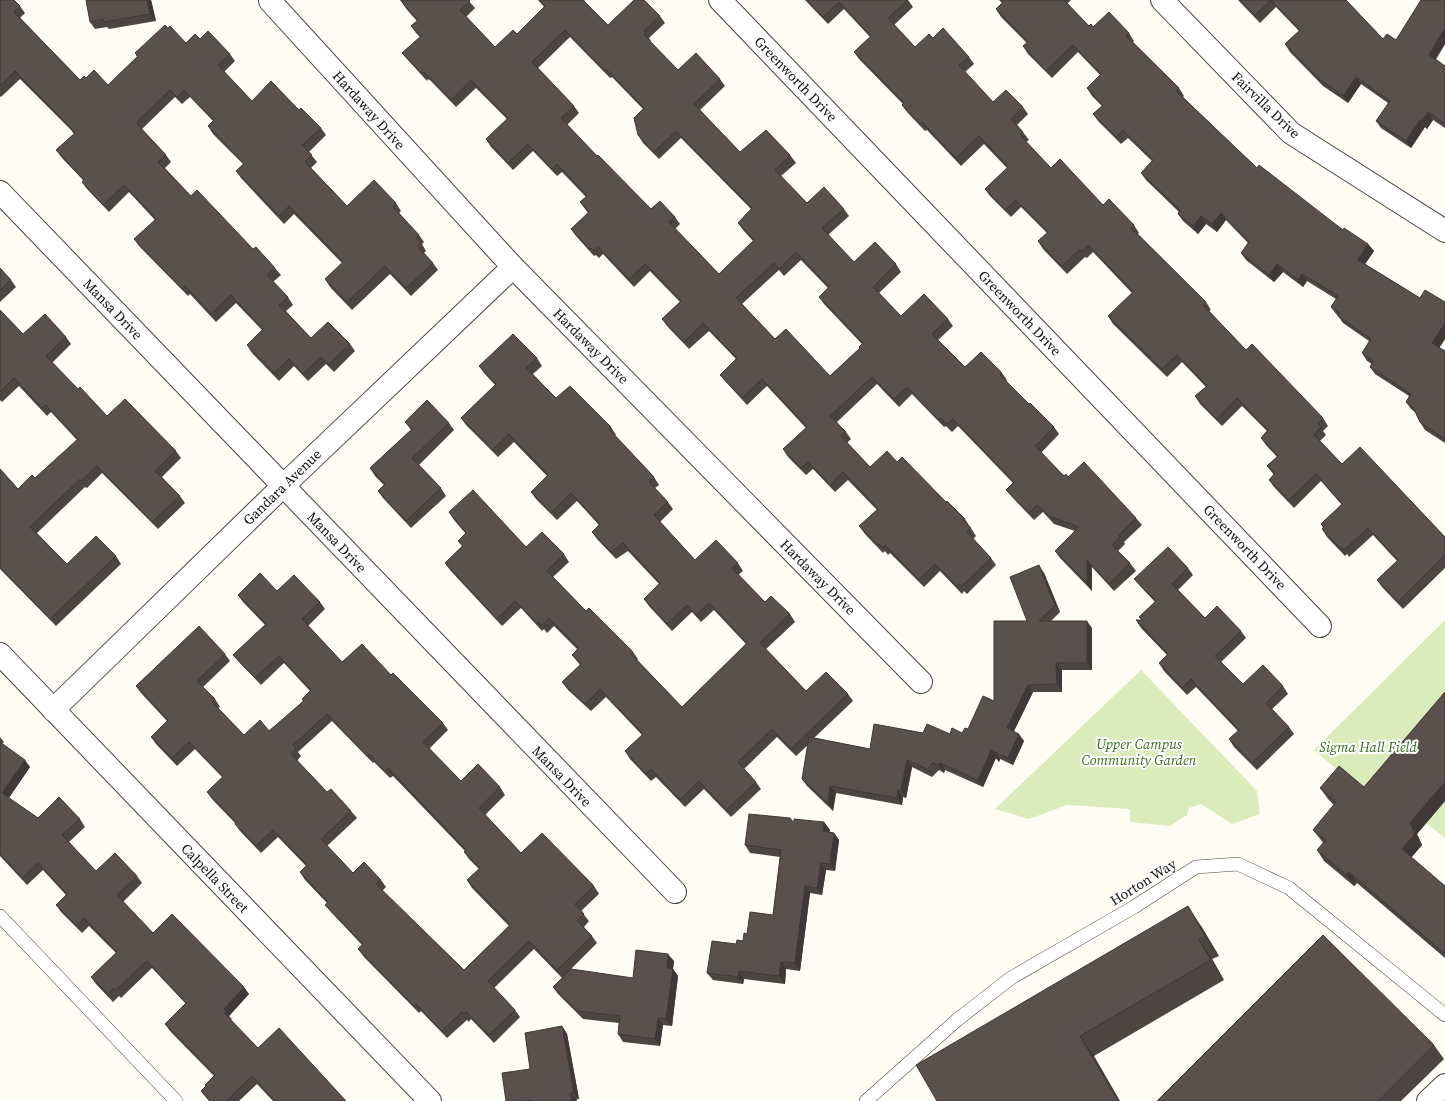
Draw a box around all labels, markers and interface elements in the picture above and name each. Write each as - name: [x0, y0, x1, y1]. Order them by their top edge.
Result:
- street label: Greenworth Drive: [750, 32, 842, 126]
- street label: Hardaway Drive: [328, 66, 410, 154]
- street label: Fairvilla Drive: [1227, 67, 1305, 143]
- street label: Greenworth Drive: [974, 266, 1066, 360]
- street label: Mansa Drive: [79, 274, 147, 344]
- street label: Hardaway Drive: [549, 304, 633, 388]
- street label: Gandara Avenue: [238, 444, 326, 530]
- street label: Greenworth Drive: [1199, 500, 1291, 594]
- street label: Mansa Drive: [303, 507, 371, 577]
- street label: Hardaway Drive: [776, 535, 860, 619]
- park label: Upper Campus Community Garden: [1081, 734, 1197, 770]
- park label: Sigma Hall Field: [1319, 737, 1417, 757]
- street label: Mansa Drive: [528, 741, 596, 811]
- street label: Calpella Street: [177, 839, 254, 918]
- street label: Horton Way: [1106, 853, 1181, 910]

